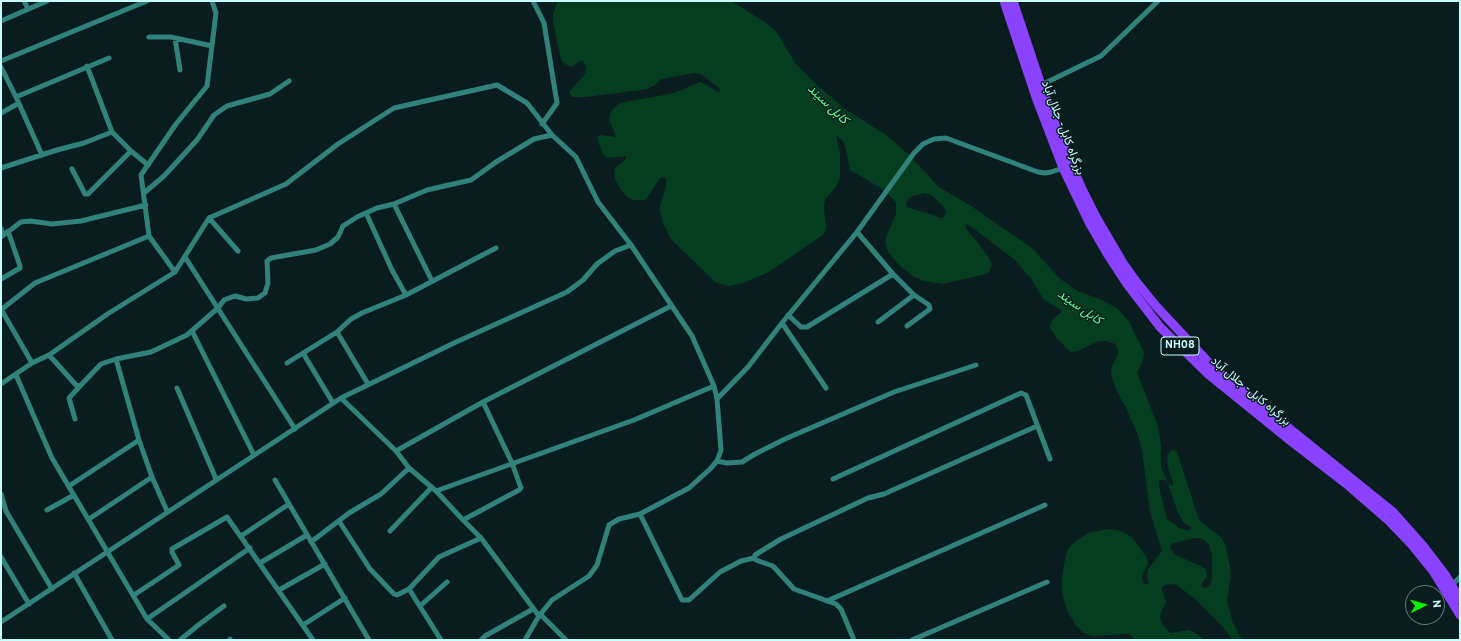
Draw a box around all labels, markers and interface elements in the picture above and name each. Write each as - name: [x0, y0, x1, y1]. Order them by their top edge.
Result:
- street label: بزرگراه کابل- جلال آباد: [1037, 79, 1087, 177]
- water label: کابل سيند: [803, 82, 851, 128]
- water label: کابل سيند: [1054, 287, 1104, 329]
- road number: NH08: [1161, 337, 1199, 355]
- street label: بزرگراه کابل- جلال آباد: [1207, 354, 1293, 430]
- north arrow: [1405, 585, 1445, 625]
- text: N: [1429, 599, 1443, 609]

